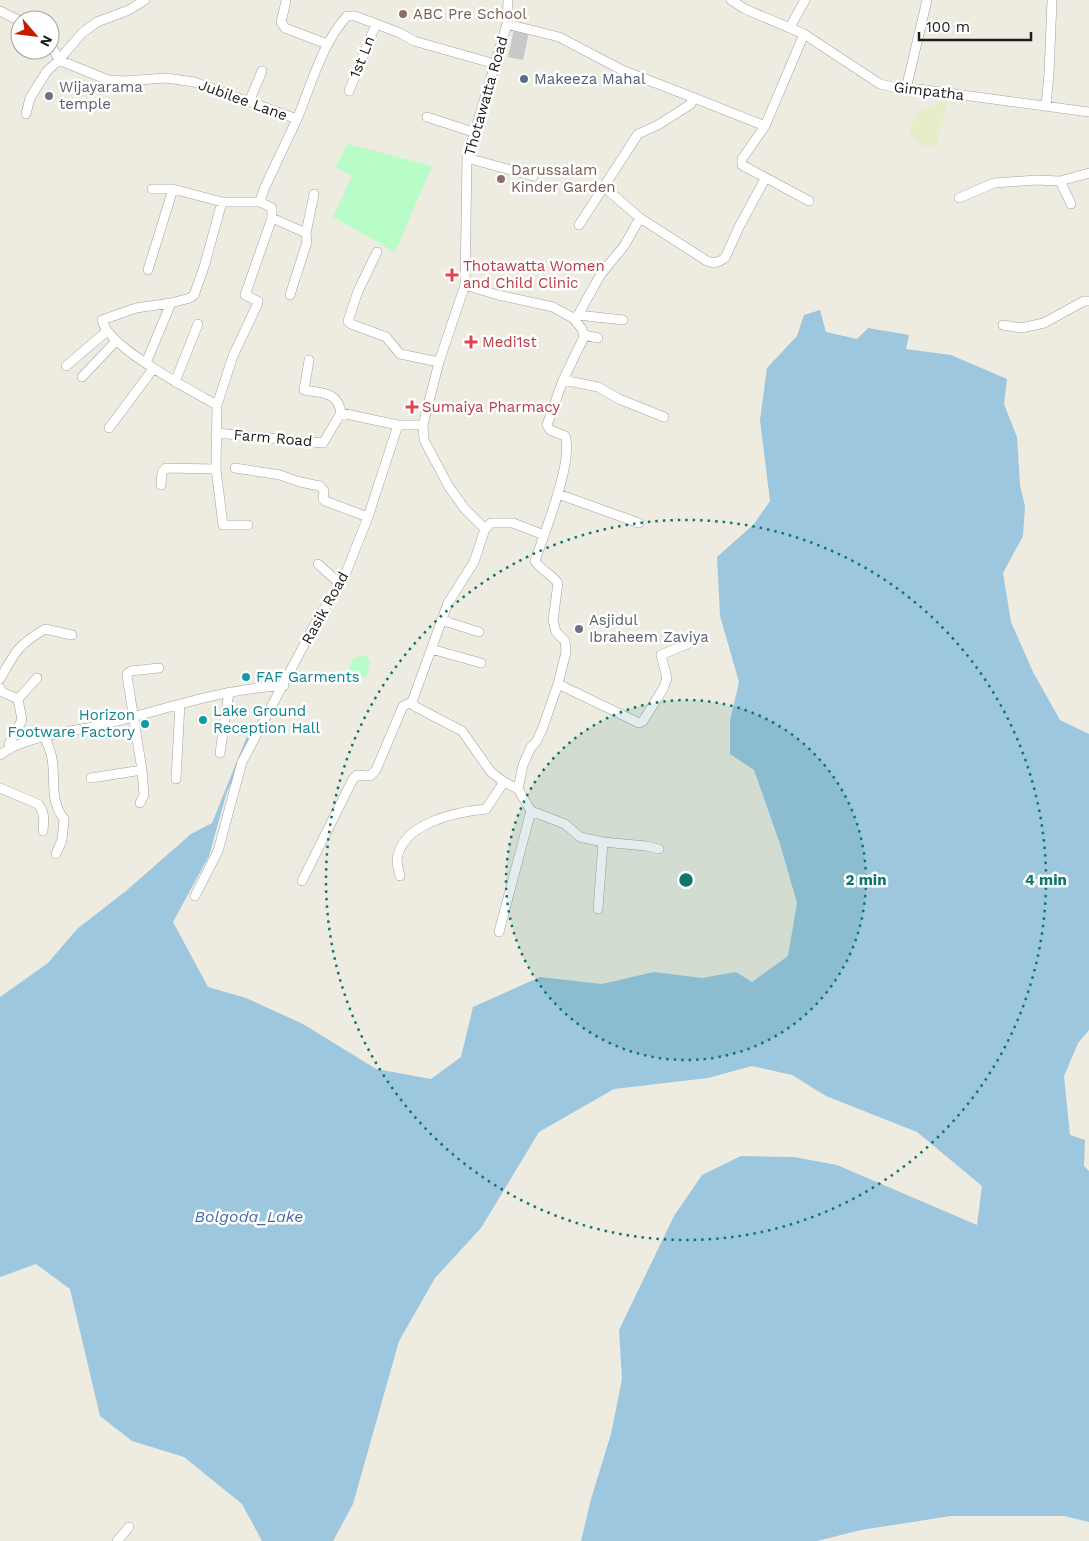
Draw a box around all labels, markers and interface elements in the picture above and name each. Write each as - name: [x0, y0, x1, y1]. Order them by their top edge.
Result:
- place label: ABC Pre School: [413, 5, 527, 23]
- marker: ABC Pre School: [397, 8, 409, 20]
- north arrow: [10, 10, 60, 60]
- scale bar: [919, 10, 1032, 42]
- text: 100 m: [926, 18, 970, 36]
- text: N: [37, 33, 56, 49]
- street label: 1st Ln: [346, 33, 378, 81]
- street label: Thotawatta Road: [460, 34, 512, 158]
- place label: Makeeza Mahal: [534, 70, 646, 88]
- marker: Makeeza Mahal: [518, 73, 530, 85]
- street label: Jubilee Lane: [196, 76, 290, 124]
- place label: Wijayarama temple: [59, 78, 143, 113]
- street label: Gimpatha: [893, 78, 966, 104]
- marker: Wijayarama temple: [43, 90, 55, 102]
- place label: Darussalam Kinder Garden: [511, 161, 616, 196]
- marker: Darussalam Kinder Garden: [495, 173, 507, 185]
- place label: Thotawatta Women and Child Clinic: [463, 257, 605, 292]
- marker: Thotawatta Women and Child Clinic: [445, 268, 459, 282]
- place label: Medi1st: [482, 333, 537, 351]
- marker: Medi1st: [464, 335, 478, 349]
- place label: Sumaiya Pharmacy: [422, 398, 560, 416]
- marker: Sumaiya Pharmacy: [406, 401, 418, 413]
- street label: Farm Road: [233, 426, 313, 450]
- street label: Rasik Road: [298, 569, 352, 647]
- place label: Asjidul Ibraheem Zaviya: [589, 611, 709, 646]
- marker: Asjidul Ibraheem Zaviya: [573, 623, 585, 635]
- place label: FAF Garments: [256, 668, 360, 686]
- marker: FAF Garments: [240, 671, 252, 683]
- place label: Lake Ground Reception Hall: [213, 702, 320, 737]
- place label: Horizon Footware Factory: [8, 706, 135, 741]
- marker: Lake Ground Reception Hall: [197, 714, 209, 726]
- marker: Horizon Footware Factory: [139, 718, 151, 730]
- centre of rings: [677, 871, 695, 889]
- text: 2 min: [845, 871, 887, 889]
- text: 4 min: [1025, 871, 1067, 889]
- water label: Bolgoda_Lake: [195, 1207, 303, 1226]

